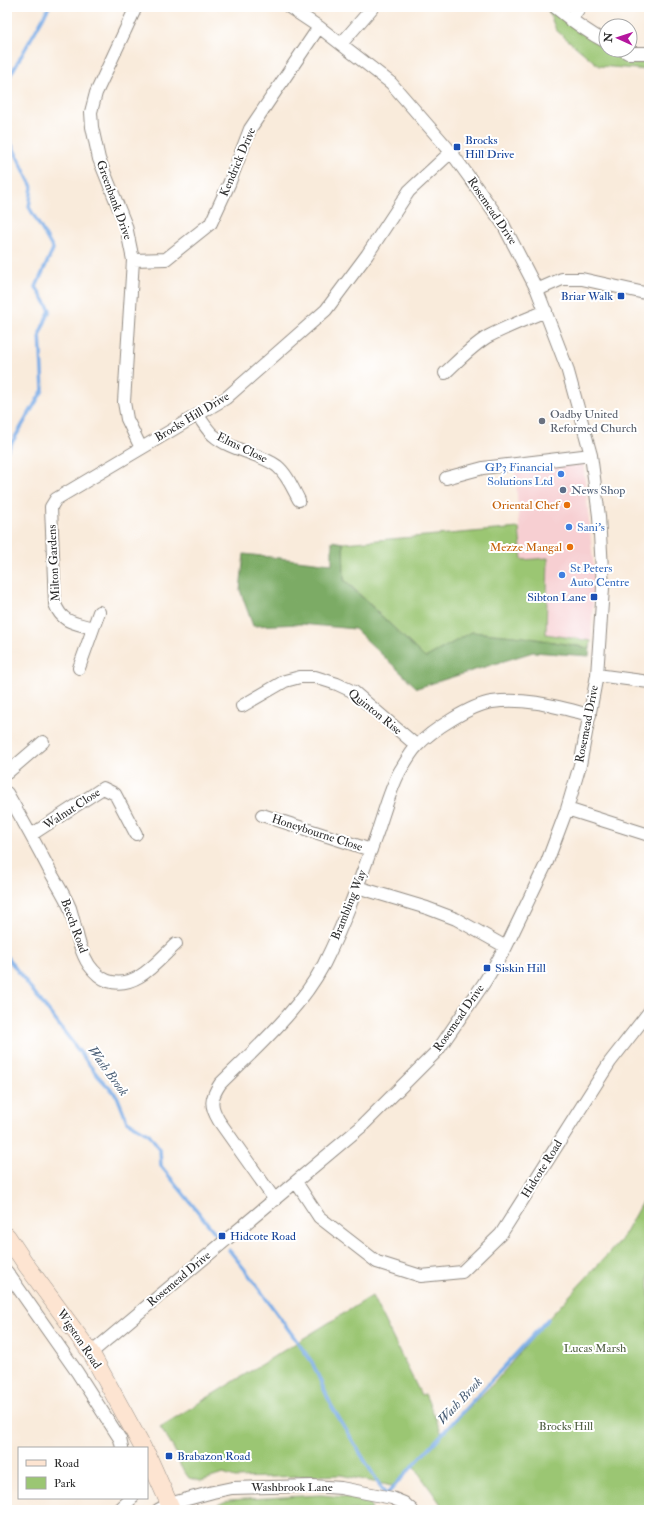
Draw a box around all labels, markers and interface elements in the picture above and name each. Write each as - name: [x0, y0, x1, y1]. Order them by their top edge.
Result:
- north arrow: [598, 18, 638, 58]
- text: N: [602, 31, 615, 44]
- street label: Kendrick Drive: [217, 125, 259, 199]
- place label: Brocks Hill Drive: [465, 133, 514, 162]
- marker: Brocks Hill Drive: [452, 142, 462, 152]
- street label: Greenbank Drive: [93, 158, 135, 242]
- street label: Rosemead Drive: [464, 174, 520, 248]
- place label: Briar Walk: [561, 289, 613, 304]
- marker: Briar Walk: [616, 291, 626, 301]
- street label: Brocks Hill Drive: [152, 389, 232, 445]
- place label: Oadby United Reformed Church: [550, 407, 638, 436]
- marker: Oadby United Reformed Church: [537, 416, 547, 426]
- street label: Elms Close: [214, 429, 270, 467]
- place label: GP3 Financial Solutions Ltd: [485, 460, 553, 489]
- marker: GP3 Financial Solutions Ltd: [556, 469, 566, 479]
- place label: News Shop: [571, 483, 625, 498]
- marker: News Shop: [558, 485, 568, 495]
- place label: Oriental Chef: [492, 498, 561, 513]
- marker: Oriental Chef: [562, 500, 572, 510]
- place label: Sani's: [577, 520, 605, 535]
- marker: Sani's: [564, 522, 574, 532]
- street label: Milton Gardens: [45, 524, 63, 602]
- place label: Mezze Mangal: [490, 540, 562, 555]
- marker: Mezze Mangal: [565, 542, 575, 552]
- place label: St Peters Auto Centre: [569, 561, 629, 590]
- marker: St Peters Auto Centre: [557, 570, 567, 580]
- place label: Sibton Lane: [527, 590, 586, 605]
- marker: Sibton Lane: [589, 592, 599, 602]
- street label: Rosemead Drive: [572, 684, 602, 764]
- street label: Quinton Rise: [345, 686, 405, 738]
- street label: Walnut Close: [40, 785, 103, 833]
- street label: Honeybourne Close: [270, 811, 364, 855]
- street label: Brambling Way: [328, 867, 370, 942]
- street label: Beech Road: [57, 897, 91, 955]
- place label: Siskin Hill: [495, 961, 546, 976]
- marker: Siskin Hill: [482, 963, 492, 973]
- street label: Rosemead Drive: [430, 982, 488, 1054]
- water label: Wash Brook: [84, 1043, 132, 1099]
- street label: Hidcote Road: [518, 1137, 566, 1201]
- place label: Hidcote Road: [230, 1229, 296, 1244]
- marker: Hidcote Road: [217, 1231, 227, 1241]
- street label: Rosemead Drive: [144, 1248, 214, 1310]
- street label: Wigston Road: [53, 1305, 105, 1372]
- park label: Lucas Marsh: [564, 1341, 627, 1356]
- water label: Wash Brook: [434, 1374, 486, 1428]
- park label: Brocks Hill: [539, 1419, 593, 1434]
- legend: [18, 1447, 148, 1499]
- place label: Brabazon Road: [177, 1449, 251, 1464]
- marker: Brabazon Road: [164, 1451, 174, 1461]
- text: Road: [54, 1456, 79, 1471]
- text: Park: [54, 1476, 76, 1491]
- street label: Washbrook Lane: [250, 1480, 333, 1495]

